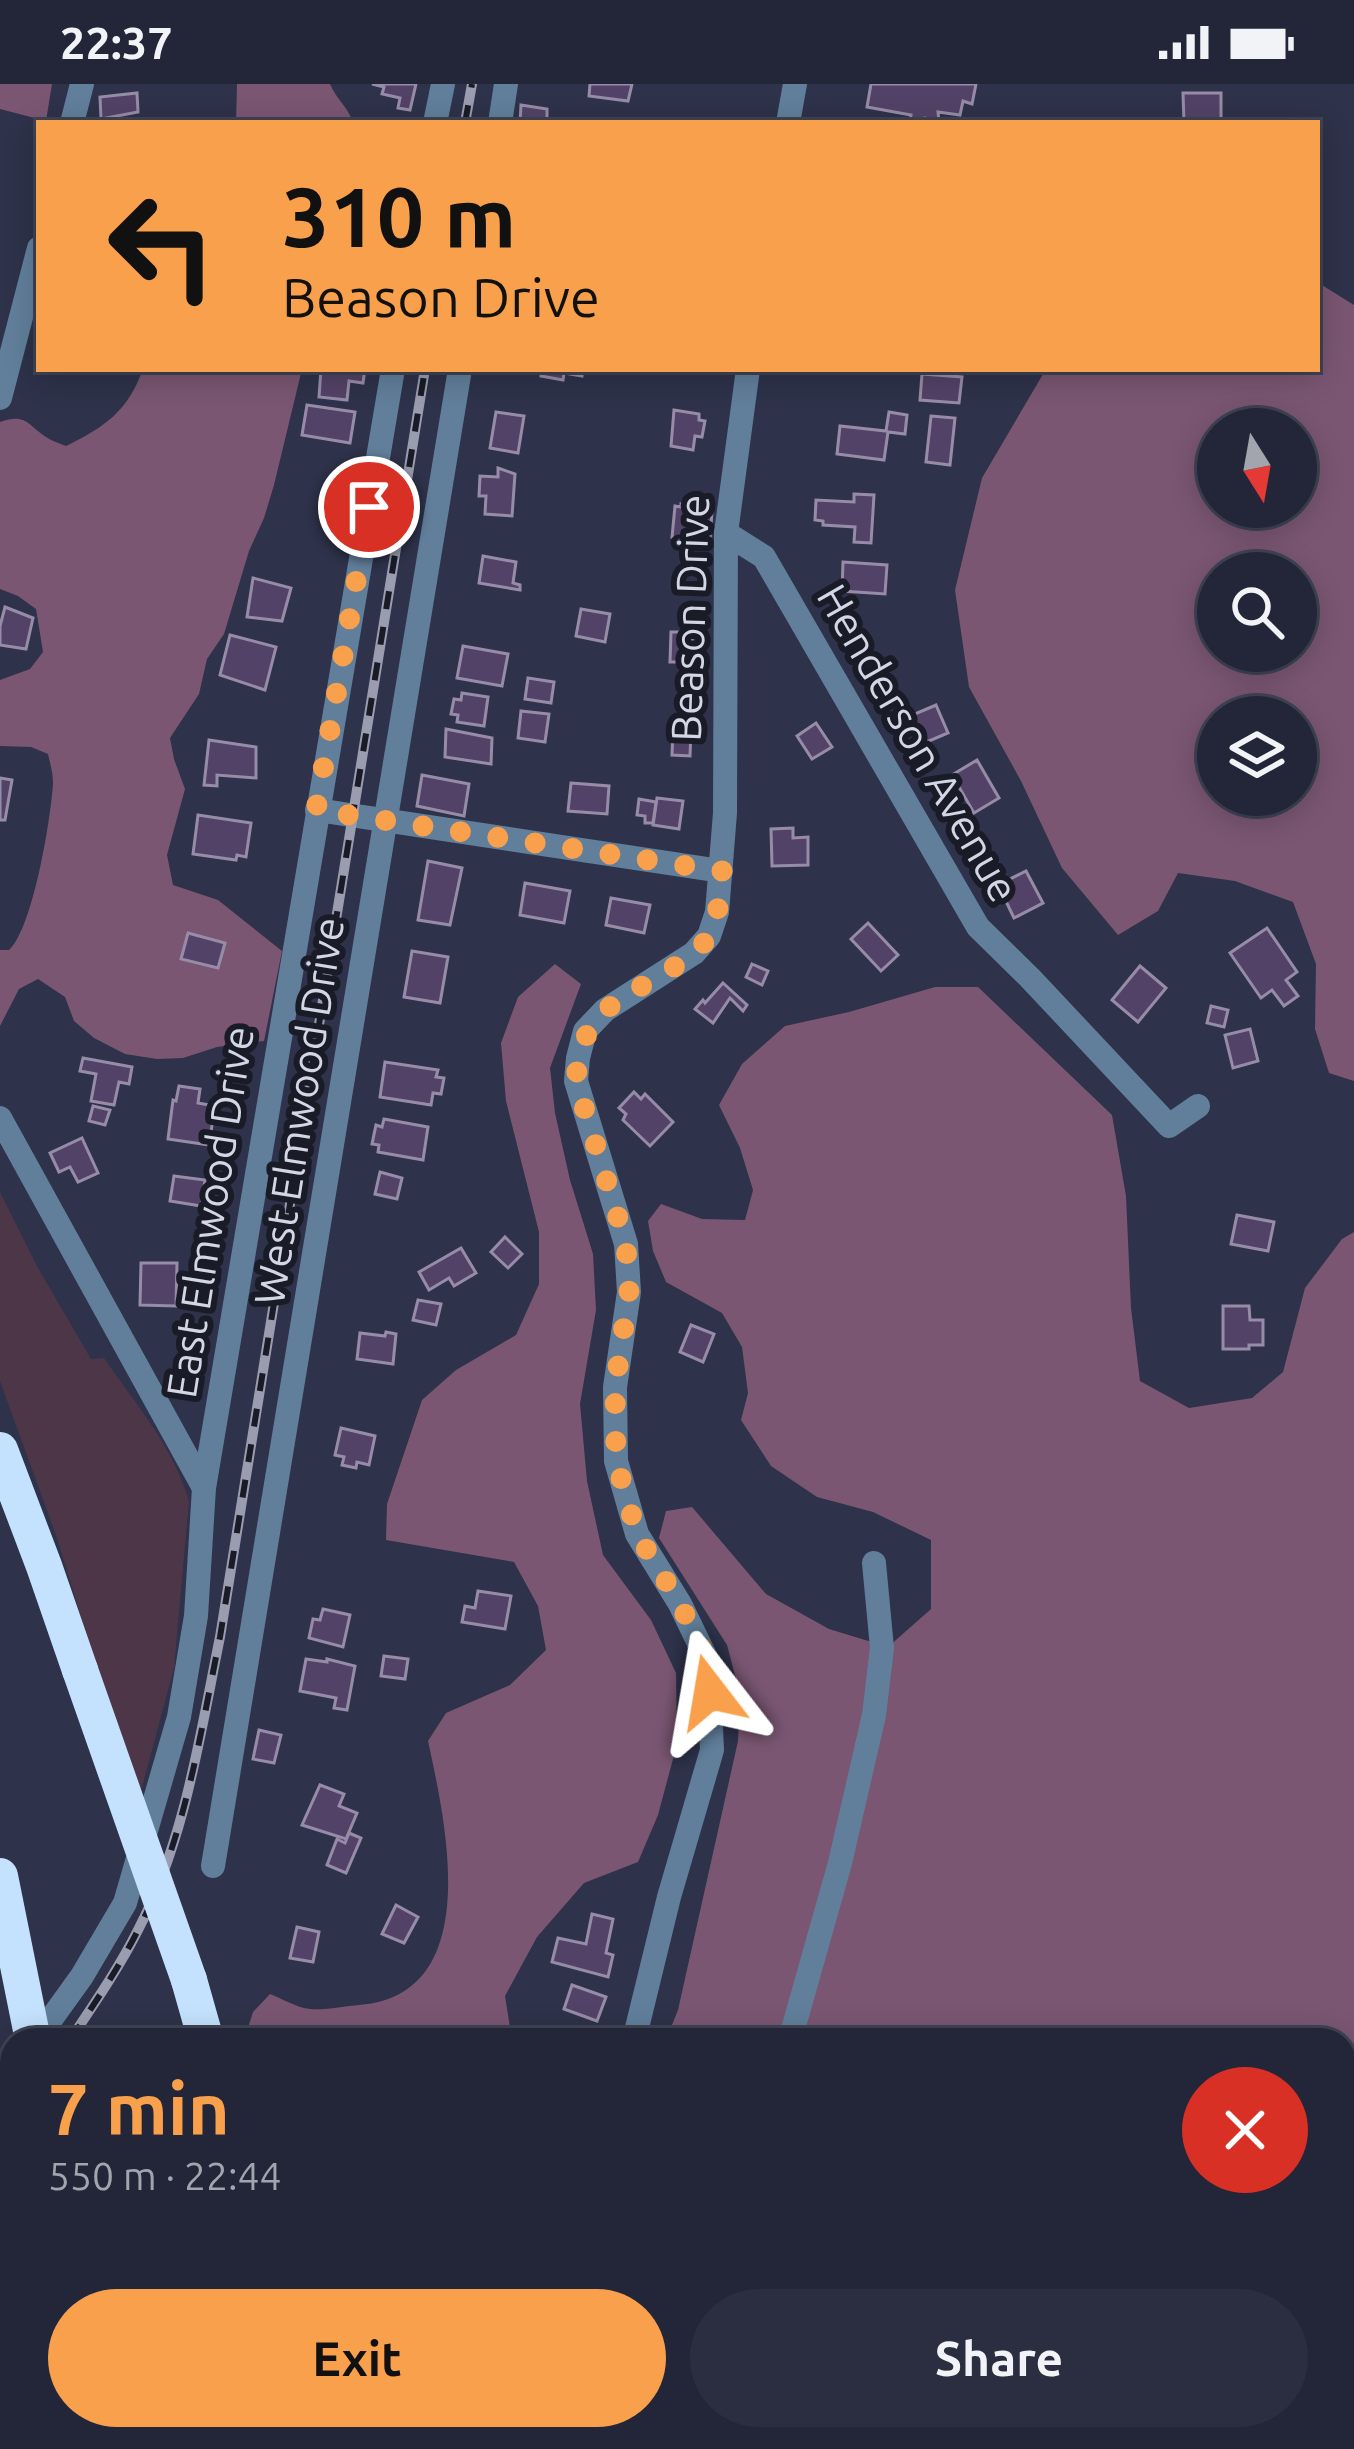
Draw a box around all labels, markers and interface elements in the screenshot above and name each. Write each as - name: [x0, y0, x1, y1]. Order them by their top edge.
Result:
- text: 22:37: [60, 17, 173, 68]
- icon: left: [84, 168, 240, 324]
- text: 310 m: [282, 169, 516, 263]
- text: Beason Drive: [282, 267, 600, 327]
- north arrow: [1197, 408, 1317, 528]
- map controls: [1197, 408, 1317, 816]
- pin: [318, 456, 420, 558]
- icon: arrive: [336, 474, 402, 540]
- street label: Beason Drive: [662, 494, 717, 742]
- button: search: [1197, 552, 1317, 672]
- street label: Henderson Avenue: [809, 576, 1028, 910]
- button: layers: [1197, 696, 1317, 816]
- street label: West Elmwood Drive: [245, 914, 352, 1308]
- street label: East Elmwood Drive: [157, 1023, 262, 1401]
- position arrow: [647, 1629, 773, 1755]
- button: close: [1182, 2067, 1308, 2193]
- text: 7 min: [48, 2068, 230, 2149]
- text: 550 m · 22:44: [48, 2154, 282, 2197]
- button: Exit: [48, 2289, 666, 2427]
- button: Share: [690, 2289, 1308, 2427]

